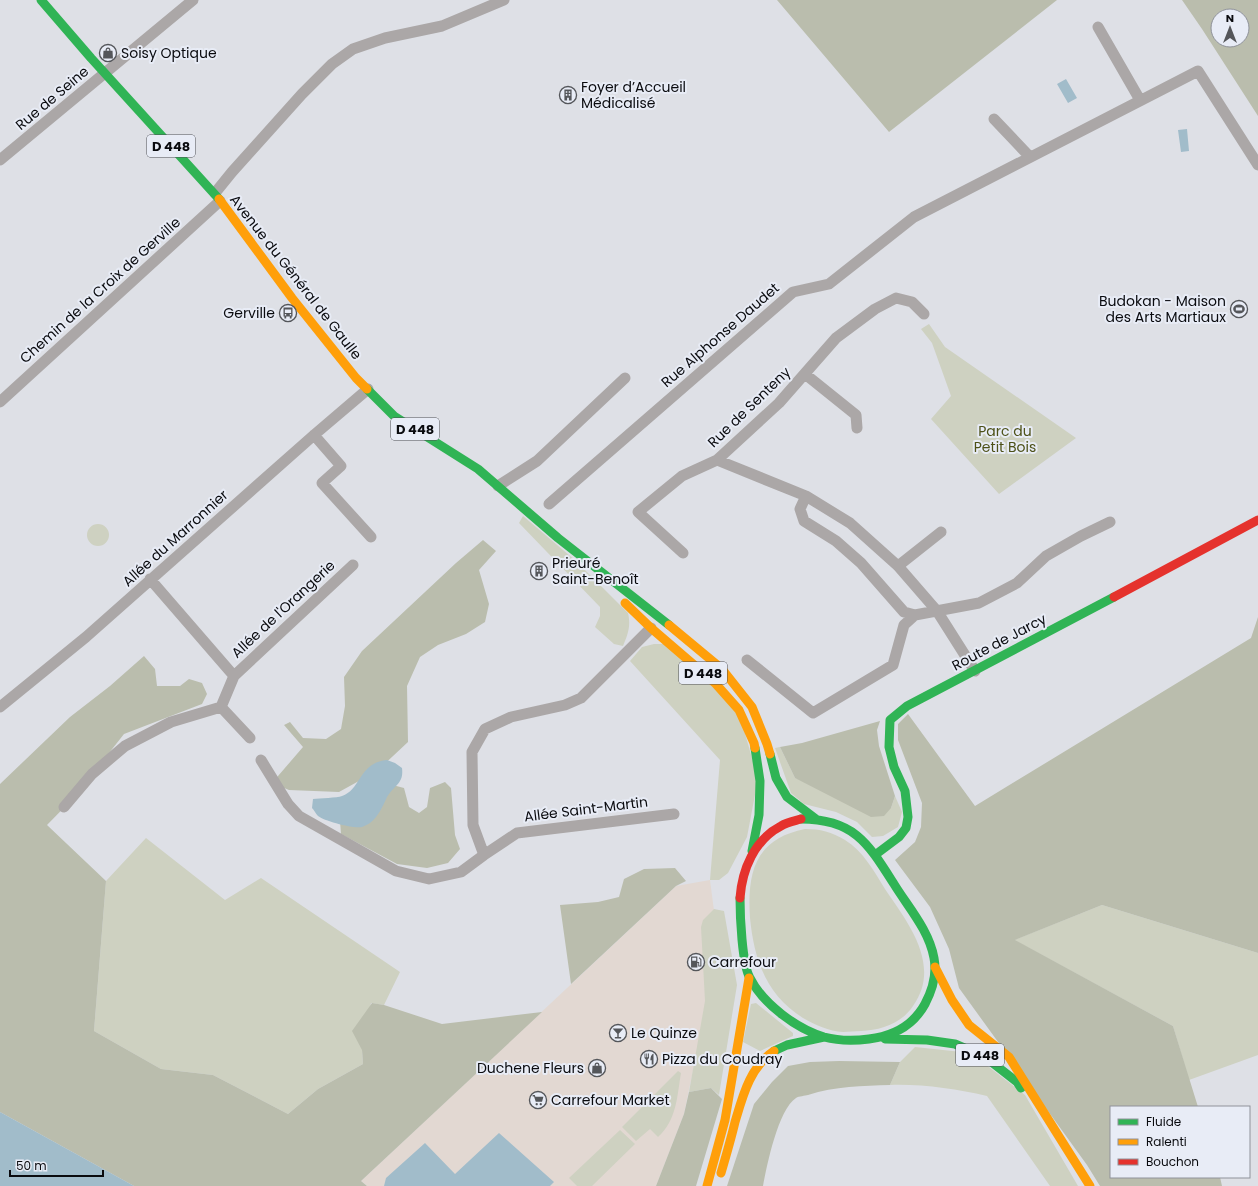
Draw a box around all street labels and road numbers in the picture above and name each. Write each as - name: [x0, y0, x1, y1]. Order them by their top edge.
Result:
- street label: Rue de Seine: [11, 61, 93, 135]
- road number: D 448: [147, 135, 195, 157]
- street label: Avenue du Général de Gaulle: [225, 190, 367, 364]
- street label: Chemin de la Croix de Gerville: [15, 212, 185, 368]
- street label: Rue Alphonse Daudet: [657, 278, 783, 392]
- street label: Rue de Senteny: [703, 362, 795, 452]
- road number: D 448: [391, 418, 439, 440]
- street label: Allée du Marronnier: [118, 485, 232, 591]
- street label: Allée de l'Orangerie: [227, 555, 339, 662]
- street label: Route de Jarcy: [948, 609, 1050, 675]
- road number: D 448: [679, 662, 727, 684]
- street label: Allée Saint-Martin: [523, 791, 649, 827]
- road number: D 448: [956, 1044, 1004, 1066]

